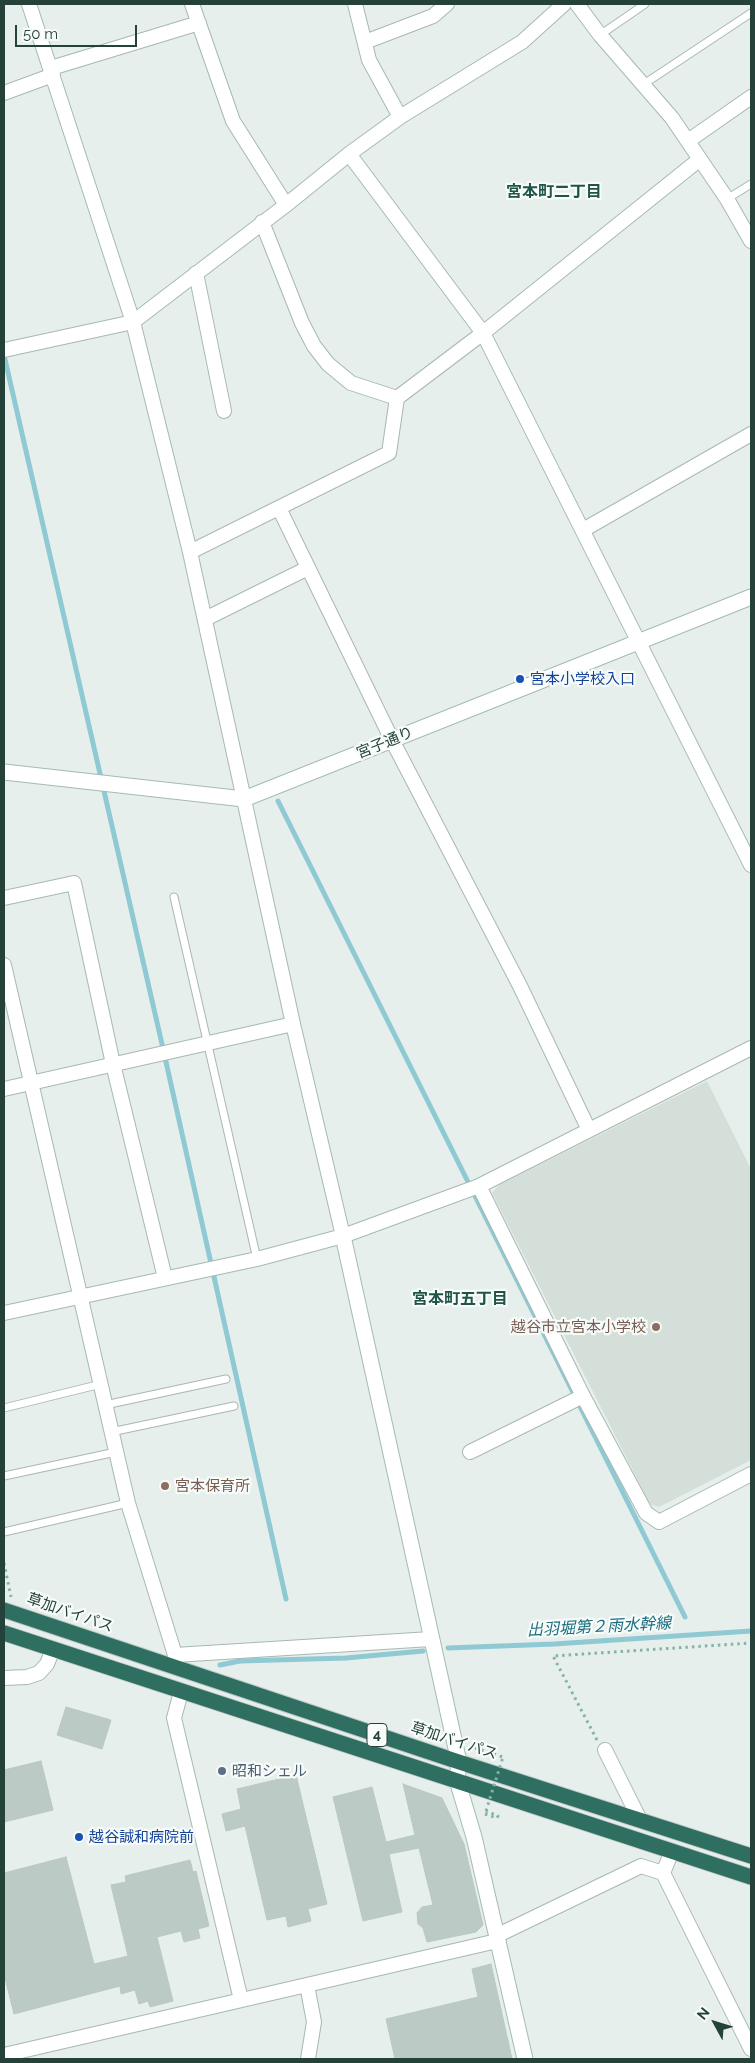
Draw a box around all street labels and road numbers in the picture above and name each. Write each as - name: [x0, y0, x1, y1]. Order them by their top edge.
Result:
- street label: 宮子通り: [354, 723, 416, 763]
- street label: 草加バイパス: [25, 1590, 115, 1636]
- street label: 草加バイパス: [408, 1719, 500, 1763]
- road number: 4: [367, 1724, 387, 1746]

